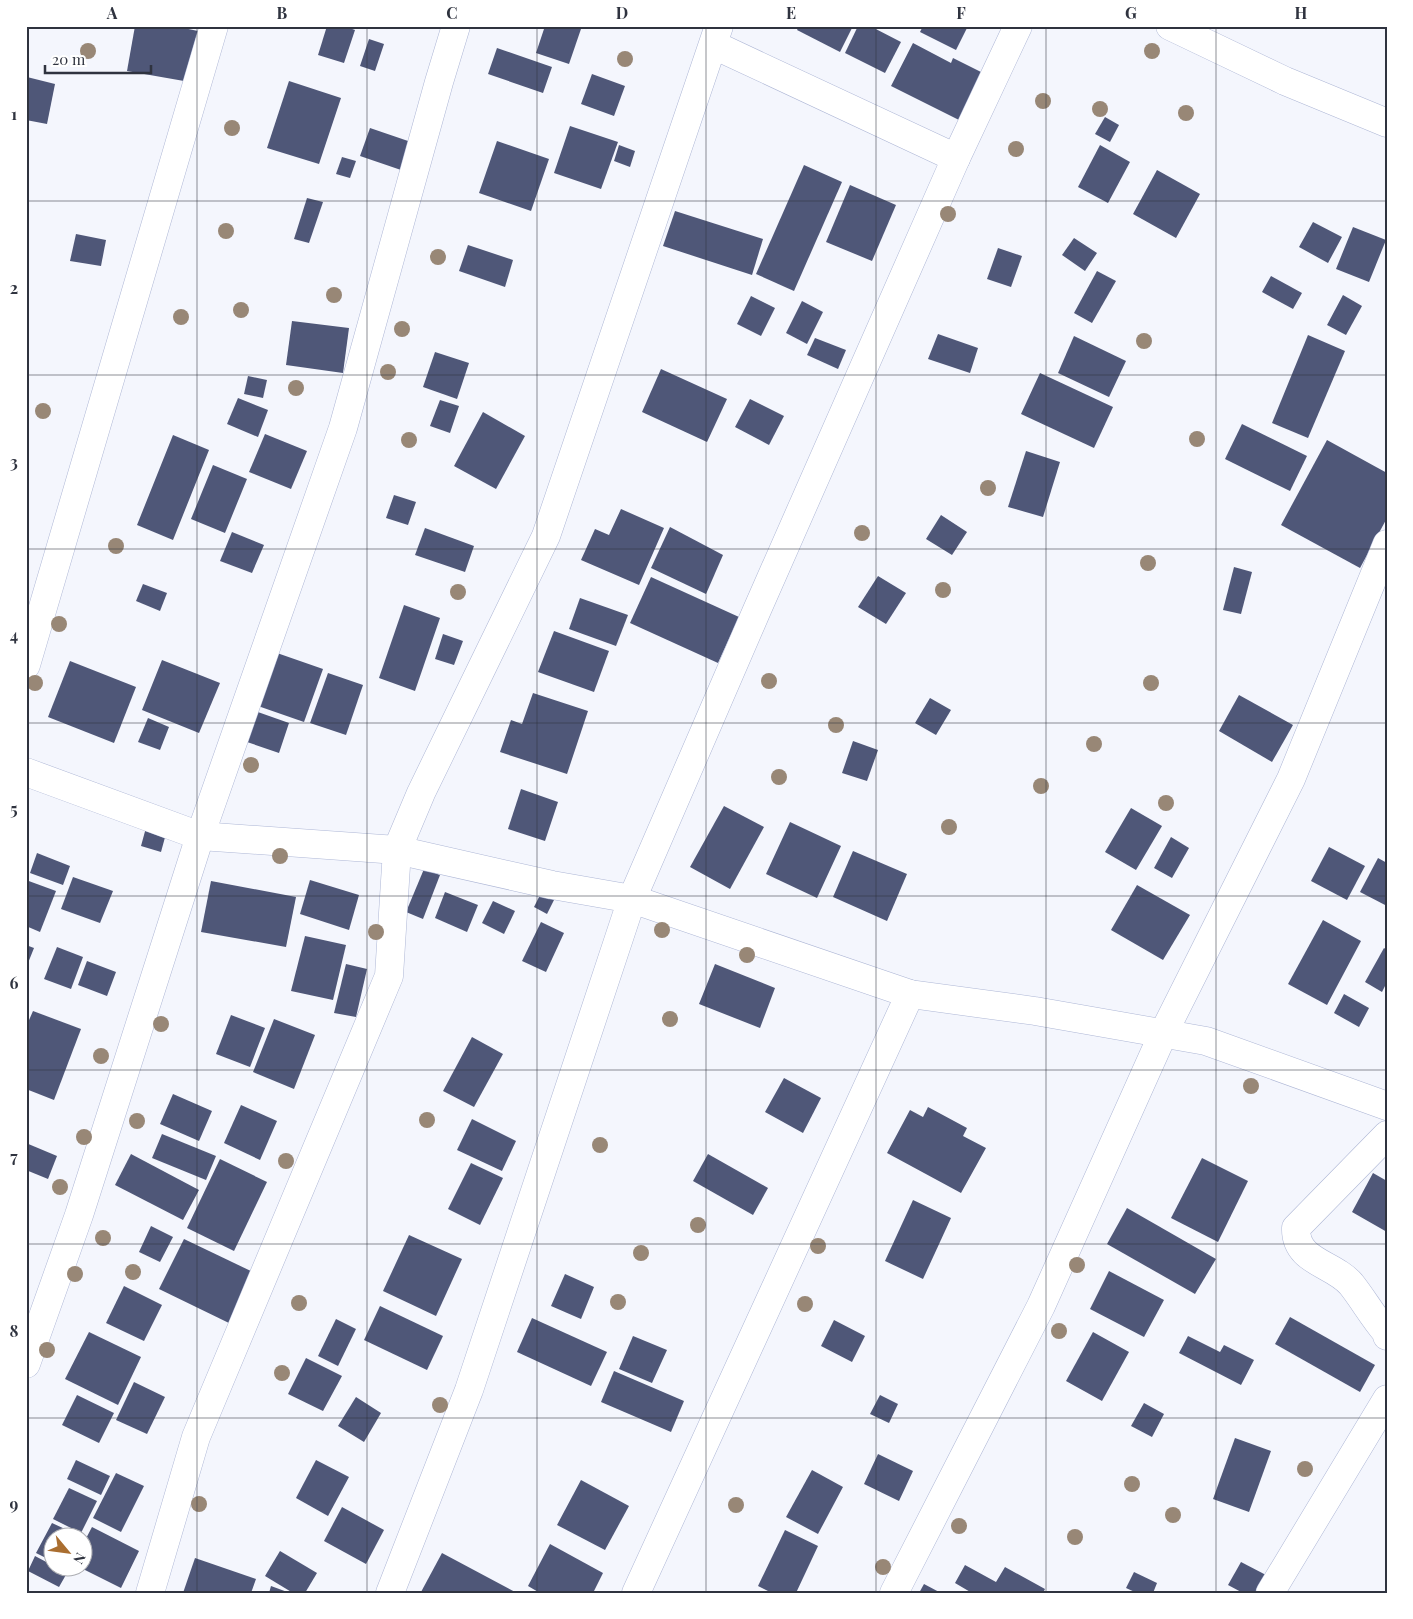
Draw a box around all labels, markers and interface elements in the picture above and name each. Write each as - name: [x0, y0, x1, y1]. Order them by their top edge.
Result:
- text: A: [106, 2, 118, 23]
- text: B: [277, 2, 288, 23]
- text: C: [446, 2, 458, 23]
- text: D: [616, 2, 628, 23]
- text: E: [786, 2, 796, 23]
- text: F: [956, 2, 966, 23]
- text: G: [1125, 2, 1137, 23]
- text: H: [1295, 2, 1308, 23]
- scale bar: [45, 42, 151, 74]
- text: 20 m: [52, 49, 86, 69]
- text: 1: [11, 103, 17, 124]
- text: 2: [10, 277, 18, 298]
- text: 3: [10, 451, 18, 472]
- text: 4: [10, 624, 18, 645]
- text: 5: [10, 798, 18, 819]
- text: 6: [10, 972, 19, 993]
- text: 7: [10, 1146, 18, 1167]
- text: 8: [10, 1320, 19, 1341]
- text: 9: [10, 1493, 19, 1514]
- north arrow: [42, 1526, 92, 1576]
- text: N: [69, 1550, 91, 1568]

